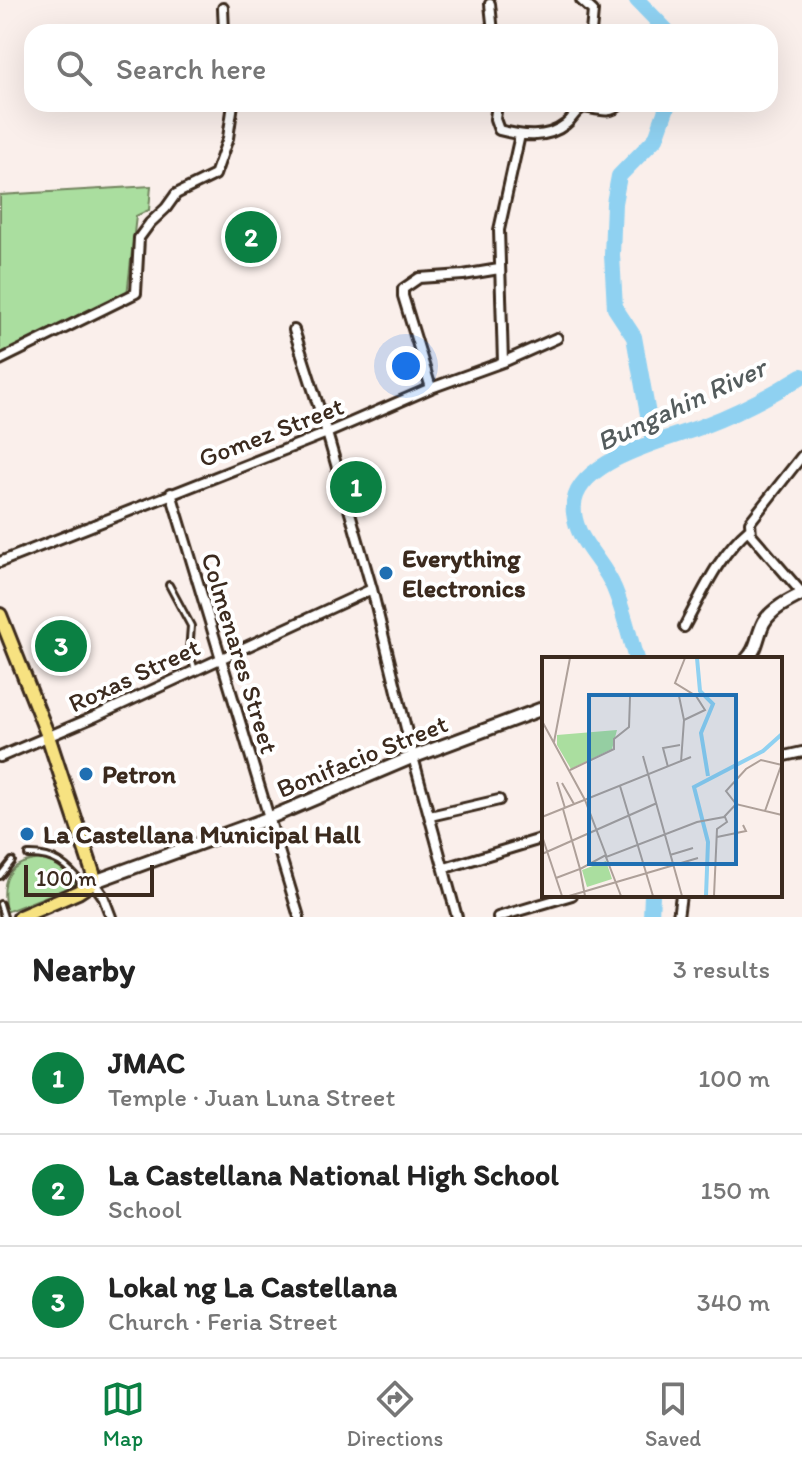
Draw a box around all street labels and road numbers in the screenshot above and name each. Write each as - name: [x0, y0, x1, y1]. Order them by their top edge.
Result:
- street label: Gomez Street: [194, 390, 348, 474]
- street label: Colmenares Street: [194, 549, 286, 758]
- street label: Roxas Street: [63, 631, 205, 719]
- street label: Bonifacio Street: [272, 707, 452, 805]

